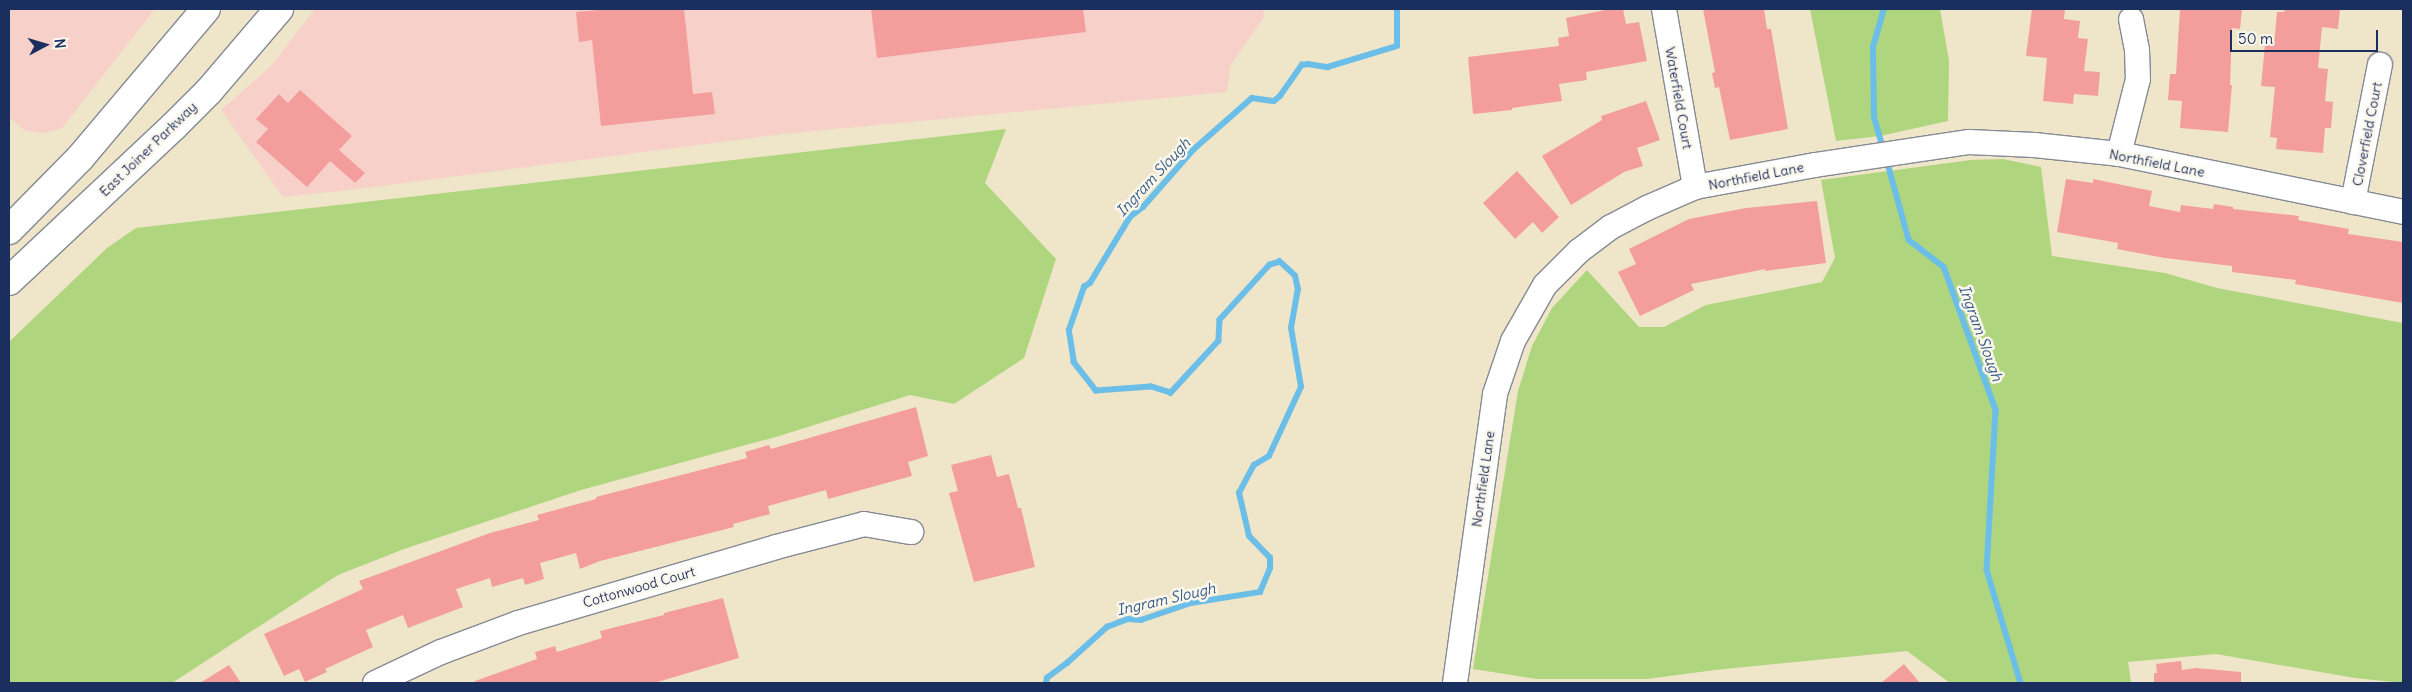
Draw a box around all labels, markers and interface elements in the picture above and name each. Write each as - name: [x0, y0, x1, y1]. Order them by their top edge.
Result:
- north arrow: [20, 20, 70, 70]
- scale bar: [2232, 20, 2380, 52]
- text: 50 m: [2238, 29, 2273, 48]
- text: N: [50, 38, 69, 49]
- street label: Waterfield Court: [1662, 46, 1696, 150]
- street label: Cloverfield Court: [2349, 80, 2385, 188]
- street label: East Joiner Parkway: [96, 98, 200, 200]
- water label: Ingram Slough: [1112, 134, 1194, 220]
- street label: Northfield Lane: [2108, 146, 2206, 180]
- street label: Northfield Lane: [1707, 159, 1805, 193]
- water label: Ingram Slough: [1955, 283, 2007, 383]
- street label: Northfield Lane: [1468, 430, 1498, 528]
- street label: Cottonwood Court: [581, 563, 697, 611]
- water label: Ingram Slough: [1115, 579, 1217, 619]

